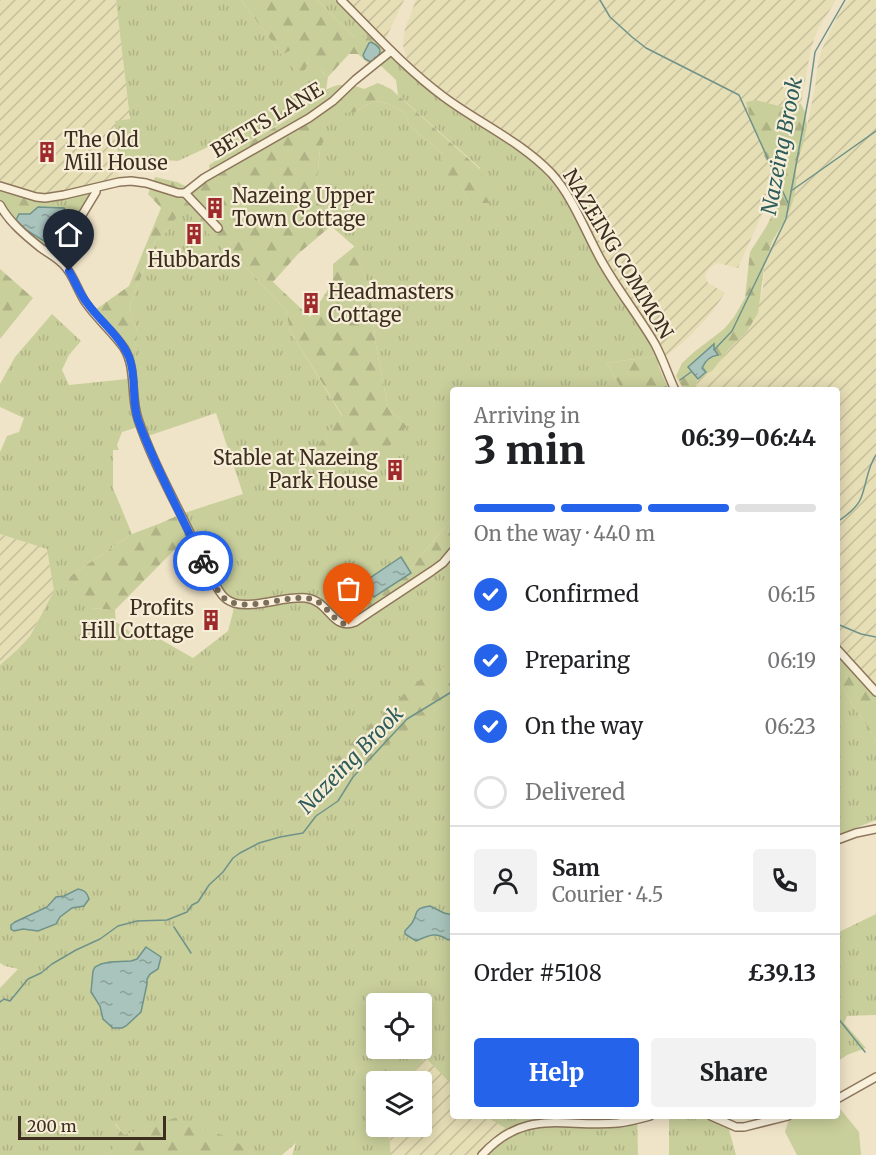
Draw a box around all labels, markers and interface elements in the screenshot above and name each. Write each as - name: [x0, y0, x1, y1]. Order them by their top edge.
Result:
- water label: Nazeing Brook: [755, 74, 808, 217]
- street label: BETTS LANE: [206, 76, 328, 163]
- place label: The Old Mill House: [64, 127, 168, 175]
- building icon: The Old Mill House: [35, 140, 59, 164]
- street label: NAZEING COMMON: [558, 164, 679, 344]
- place label: Nazeing Upper Town Cottage: [232, 183, 375, 231]
- building icon: Nazeing Upper Town Cottage: [203, 196, 227, 220]
- pin: [43, 209, 94, 271]
- icon: home: [52, 218, 85, 251]
- building icon: Hubbards: [182, 222, 206, 246]
- place label: Hubbards: [147, 247, 241, 272]
- place label: Headmasters Cottage: [328, 279, 454, 327]
- building icon: Headmasters Cottage: [299, 291, 323, 315]
- text: Arriving in: [474, 403, 580, 428]
- text: 06:39–06:44: [681, 424, 816, 452]
- text: 3 min: [474, 426, 585, 475]
- place label: Stable at Nazeing Park House: [213, 445, 378, 493]
- building icon: Stable at Nazeing Park House: [383, 458, 407, 482]
- text: On the way · 440 m: [474, 521, 655, 546]
- courier: [173, 531, 233, 591]
- icon: bike: [187, 545, 220, 578]
- pin: [323, 563, 374, 625]
- icon: bag: [332, 572, 365, 605]
- icon: check: [474, 578, 507, 611]
- text: Confirmed: [525, 580, 639, 608]
- text: 06:15: [767, 582, 816, 607]
- place label: Profits Hill Cottage: [81, 595, 194, 643]
- building icon: Profits Hill Cottage: [199, 608, 223, 632]
- icon: check: [474, 644, 507, 677]
- text: Preparing: [525, 646, 630, 674]
- text: 06:19: [767, 648, 816, 673]
- water label: Nazeing Brook: [292, 700, 409, 819]
- icon: check: [474, 710, 507, 743]
- text: On the way: [525, 712, 643, 740]
- text: 06:23: [764, 714, 816, 739]
- text: Delivered: [525, 778, 625, 806]
- button: person: [474, 849, 537, 912]
- button: phone: [753, 849, 816, 912]
- text: Sam: [552, 854, 600, 882]
- text: Courier · 4.5: [552, 882, 664, 907]
- text: Order #5108: [474, 959, 602, 987]
- text: £39.13: [747, 959, 816, 987]
- map controls: [366, 993, 432, 1137]
- button: locate: [366, 993, 432, 1059]
- button: Help: [474, 1038, 639, 1107]
- button: Share: [651, 1038, 816, 1107]
- button: layers: [366, 1071, 432, 1137]
- scale bar: [18, 1113, 166, 1140]
- text: 200 m: [27, 1116, 77, 1136]

